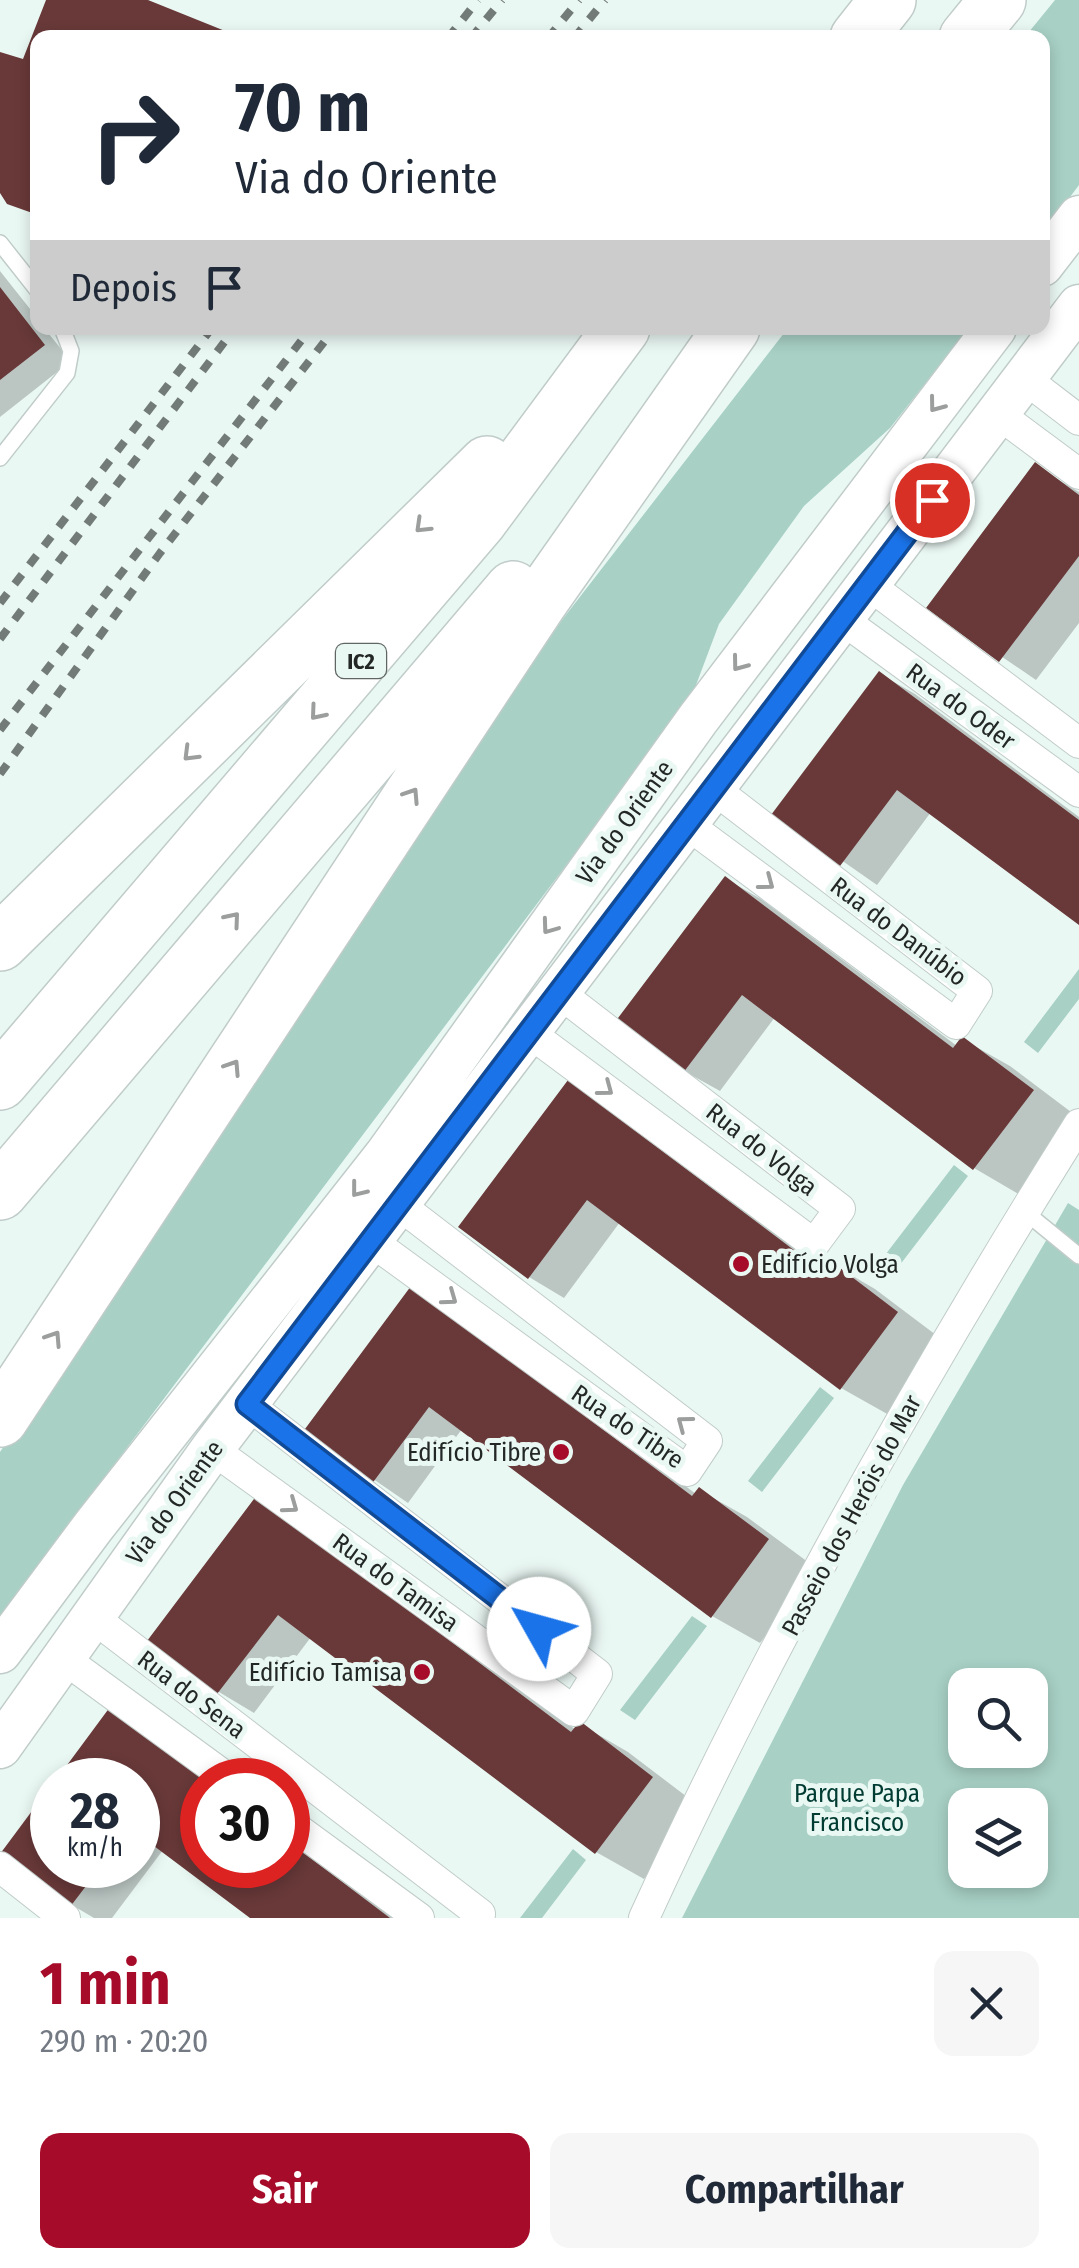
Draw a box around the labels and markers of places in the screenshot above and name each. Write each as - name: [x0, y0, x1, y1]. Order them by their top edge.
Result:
- pin: [890, 458, 975, 543]
- place label: Edifício Volga: [761, 1250, 899, 1280]
- marker: Edifício Volga: [730, 1253, 752, 1275]
- place label: Edifício Tibre: [407, 1438, 541, 1468]
- marker: Edifício Tibre: [550, 1441, 572, 1463]
- place label: Edifício Tamisa: [249, 1658, 402, 1688]
- marker: Edifício Tamisa: [411, 1661, 433, 1683]

